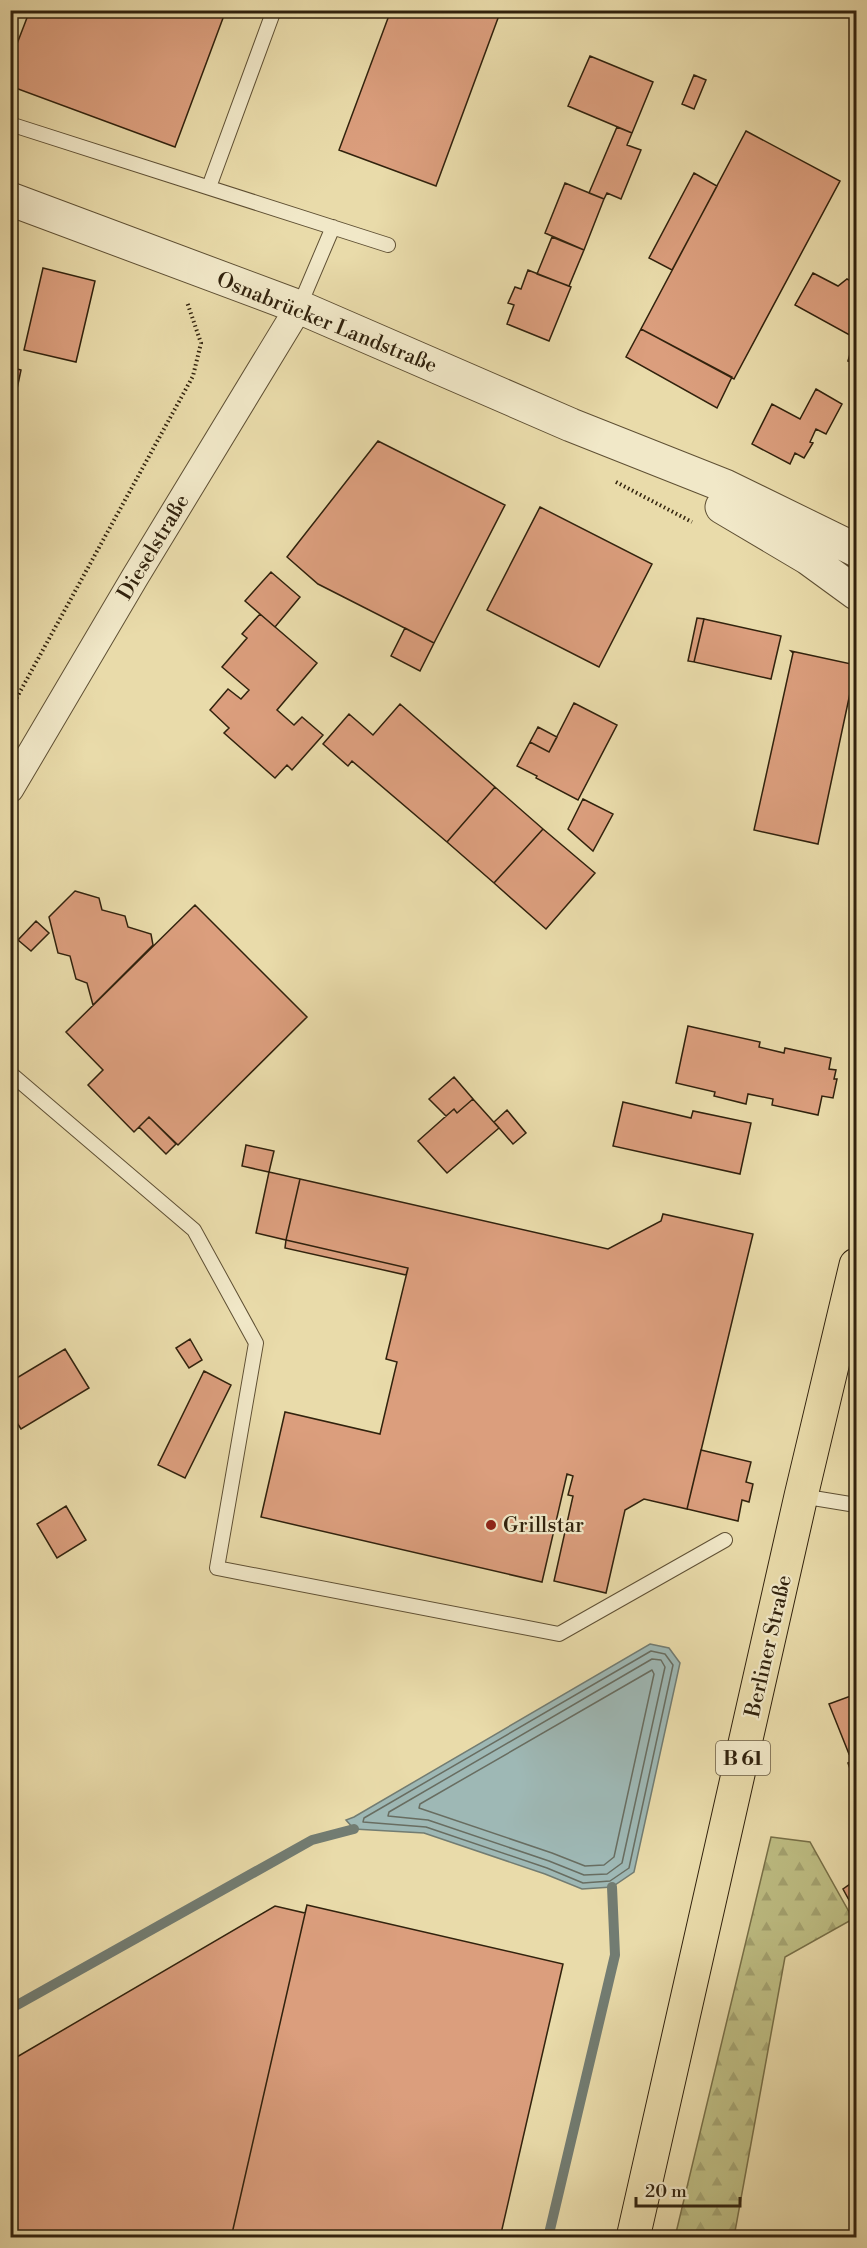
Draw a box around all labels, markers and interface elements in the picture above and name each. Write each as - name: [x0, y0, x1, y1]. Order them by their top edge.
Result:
- street label: Osnabrücker Landstraße: [213, 267, 441, 379]
- street label: Dieselstraße: [112, 490, 196, 605]
- place label: Grillstar: [503, 1513, 584, 1539]
- marker: Grillstar: [484, 1518, 498, 1532]
- street label: Berliner Straße: [740, 1573, 798, 1721]
- road number: B 61: [716, 1741, 770, 1775]
- scale bar: [636, 2170, 740, 2208]
- text: 20 m: [645, 2180, 687, 2203]

